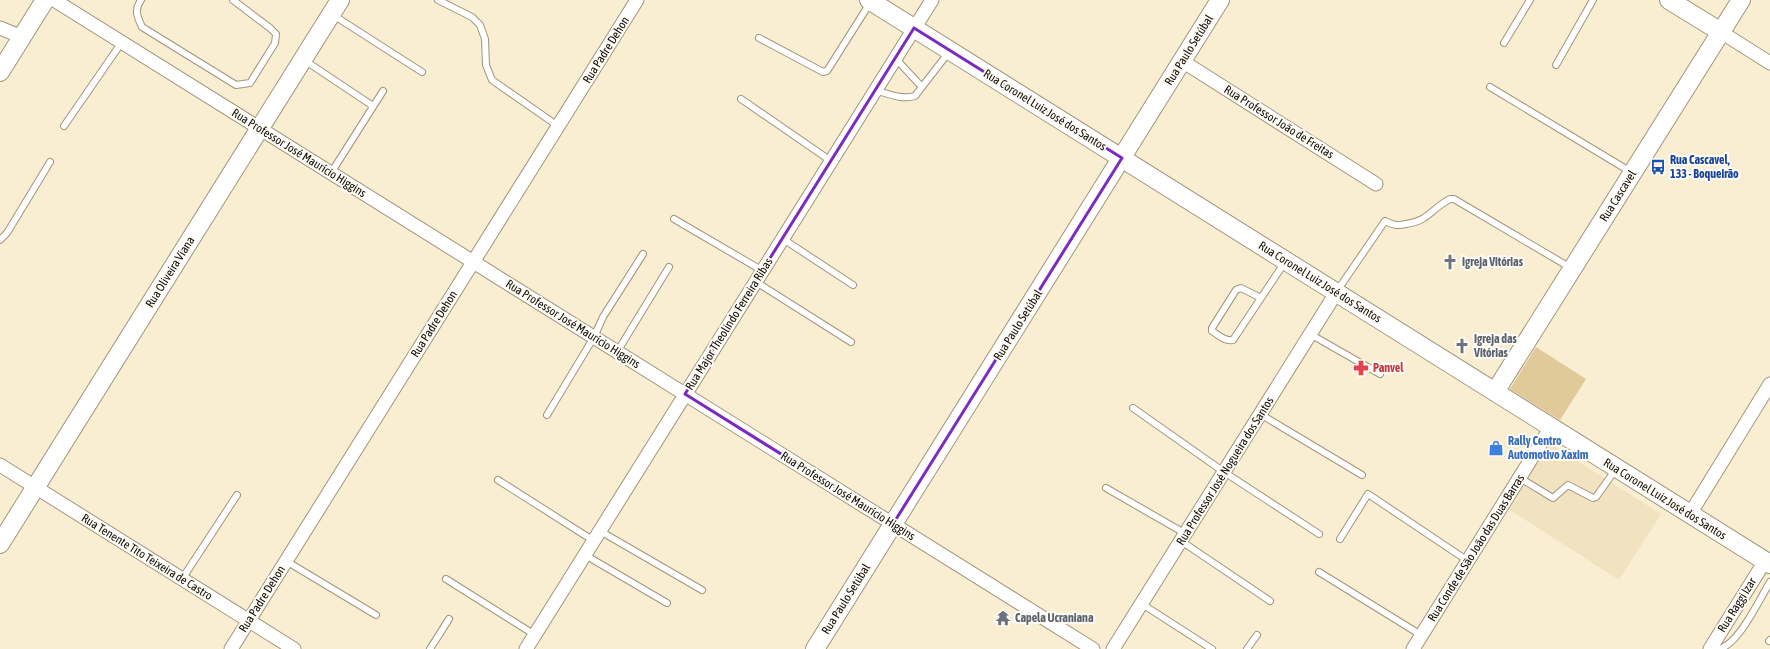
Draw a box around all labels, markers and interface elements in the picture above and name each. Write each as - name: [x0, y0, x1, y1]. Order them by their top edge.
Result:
- street label: Rua Paulo Setúbal: [1162, 11, 1217, 88]
- street label: Rua Padre Dehon: [580, 14, 632, 86]
- street label: Rua Coronel Luiz José dos Santos: [981, 66, 1109, 154]
- street label: Rua Professor João de Freitas: [1221, 82, 1337, 162]
- street label: Rua Professor José Maurício Higgins: [229, 106, 369, 200]
- place label: Rua Cascavel, 133 - Boqueirão: [1670, 153, 1739, 181]
- bus stop icon: Rua Cascavel, 133 - Boqueirão: [1649, 158, 1667, 176]
- street label: Rua Cascavel: [1597, 167, 1640, 224]
- street label: Rua Oliveira Viana: [143, 234, 197, 310]
- street label: Rua Coronel Luiz José dos Santos: [1256, 238, 1384, 326]
- church icon: Igreja Vitórias: [1441, 253, 1459, 271]
- street label: Rua Major Theolindo Ferreira Ribas: [683, 255, 775, 393]
- place label: Igreja Vitórias: [1462, 255, 1524, 269]
- street label: Rua Professor José Maurício Higgins: [503, 277, 643, 371]
- street label: Rua Paulo Setúbal: [991, 286, 1046, 363]
- street label: Rua Padre Dehon: [408, 288, 460, 360]
- place label: Igreja das Vitórias: [1473, 332, 1517, 360]
- church icon: Igreja das Vitórias: [1453, 337, 1471, 355]
- pharmacy icon: Panvel: [1352, 359, 1370, 377]
- place label: Panvel: [1373, 361, 1404, 375]
- street label: Rua Professor José Nogueira dos Santos: [1173, 394, 1277, 548]
- place label: Rally Centro Automotivo Xaxim: [1507, 434, 1589, 462]
- shop icon: Rally Centro Automotivo Xaxim: [1487, 439, 1505, 457]
- street label: Rua Professor José Maurício Higgins: [778, 449, 918, 543]
- street label: Rua Coronel Luiz José dos Santos: [1601, 455, 1729, 543]
- street label: Rua Conde de São João das Duas Barras: [1425, 472, 1527, 624]
- street label: Rua Tenente Tito Teixeira de Castro: [79, 511, 215, 603]
- street label: Rua Paulo Setúbal: [819, 560, 874, 637]
- street label: Rua Padre Dehon: [236, 563, 288, 635]
- street label: Rua Raggi Izar: [1715, 575, 1759, 635]
- temple icon: Capela Ucraniana: [994, 609, 1012, 627]
- place label: Capela Ucraniana: [1015, 611, 1094, 625]

